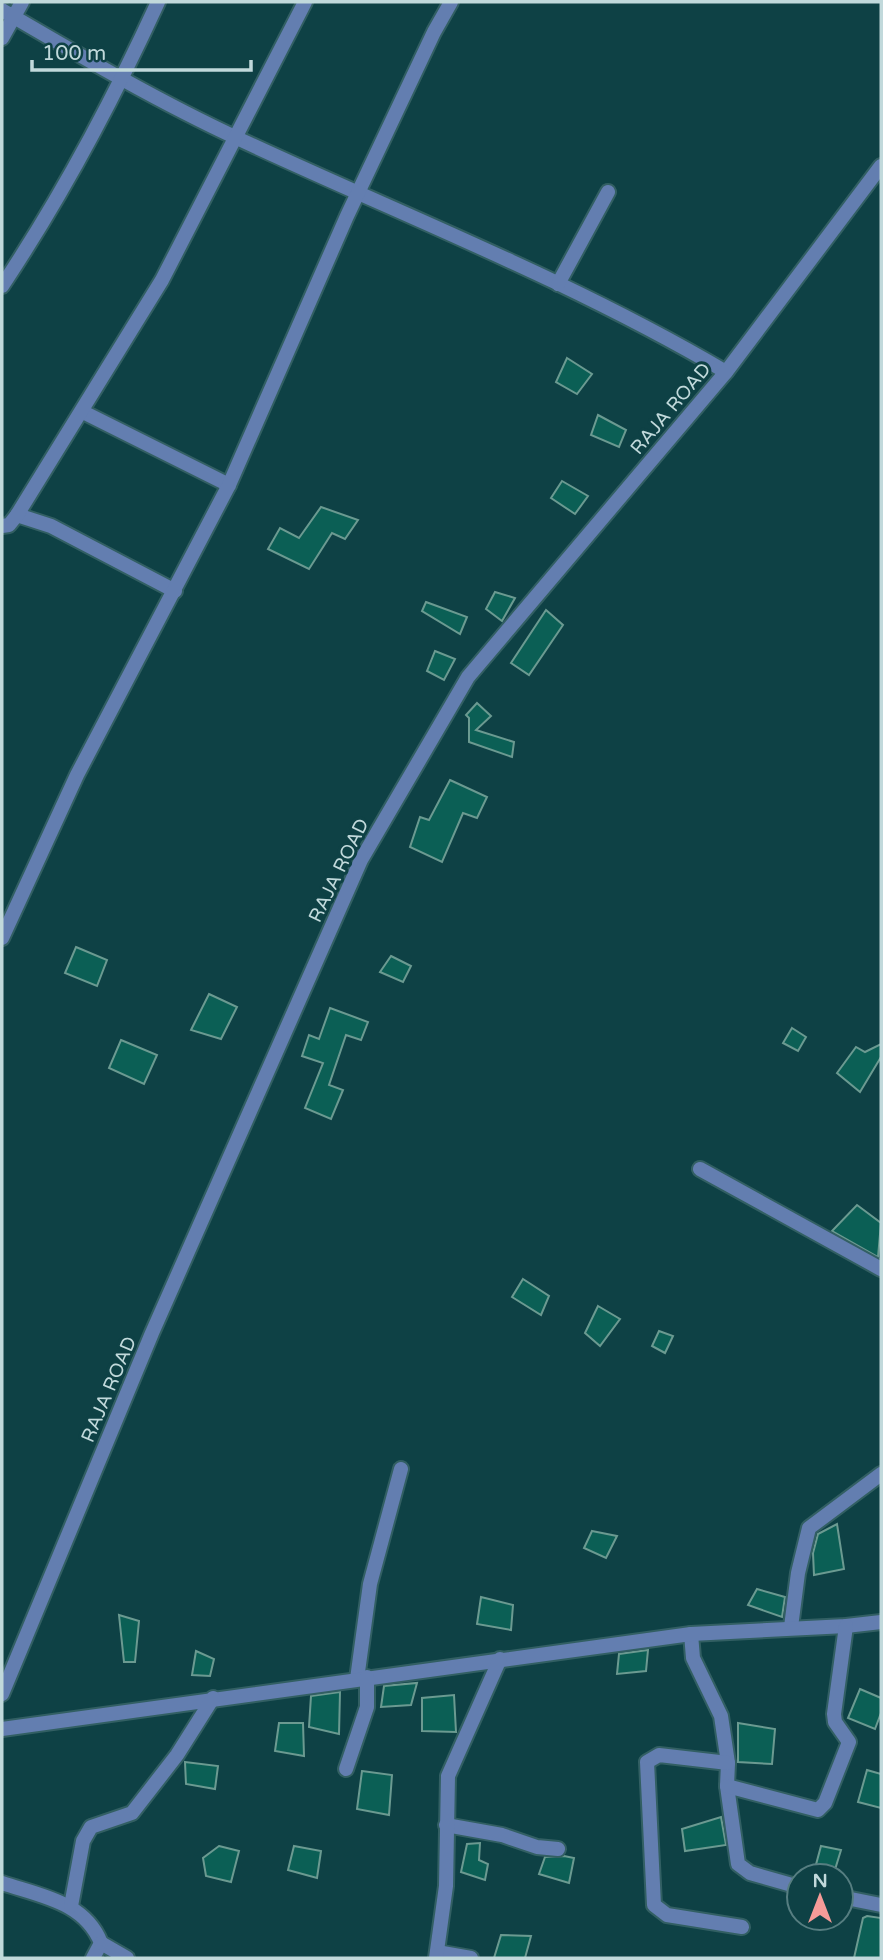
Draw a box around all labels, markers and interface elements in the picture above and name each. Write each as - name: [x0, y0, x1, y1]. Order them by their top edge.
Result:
- scale bar: [32, 28, 250, 72]
- text: 100 m: [42, 41, 106, 66]
- street label: RAJA ROAD: [626, 358, 715, 459]
- street label: RAJA ROAD: [304, 815, 374, 926]
- street label: RAJA ROAD: [77, 1333, 141, 1446]
- north arrow: [785, 1862, 855, 1932]
- text: N: [812, 1870, 828, 1892]

